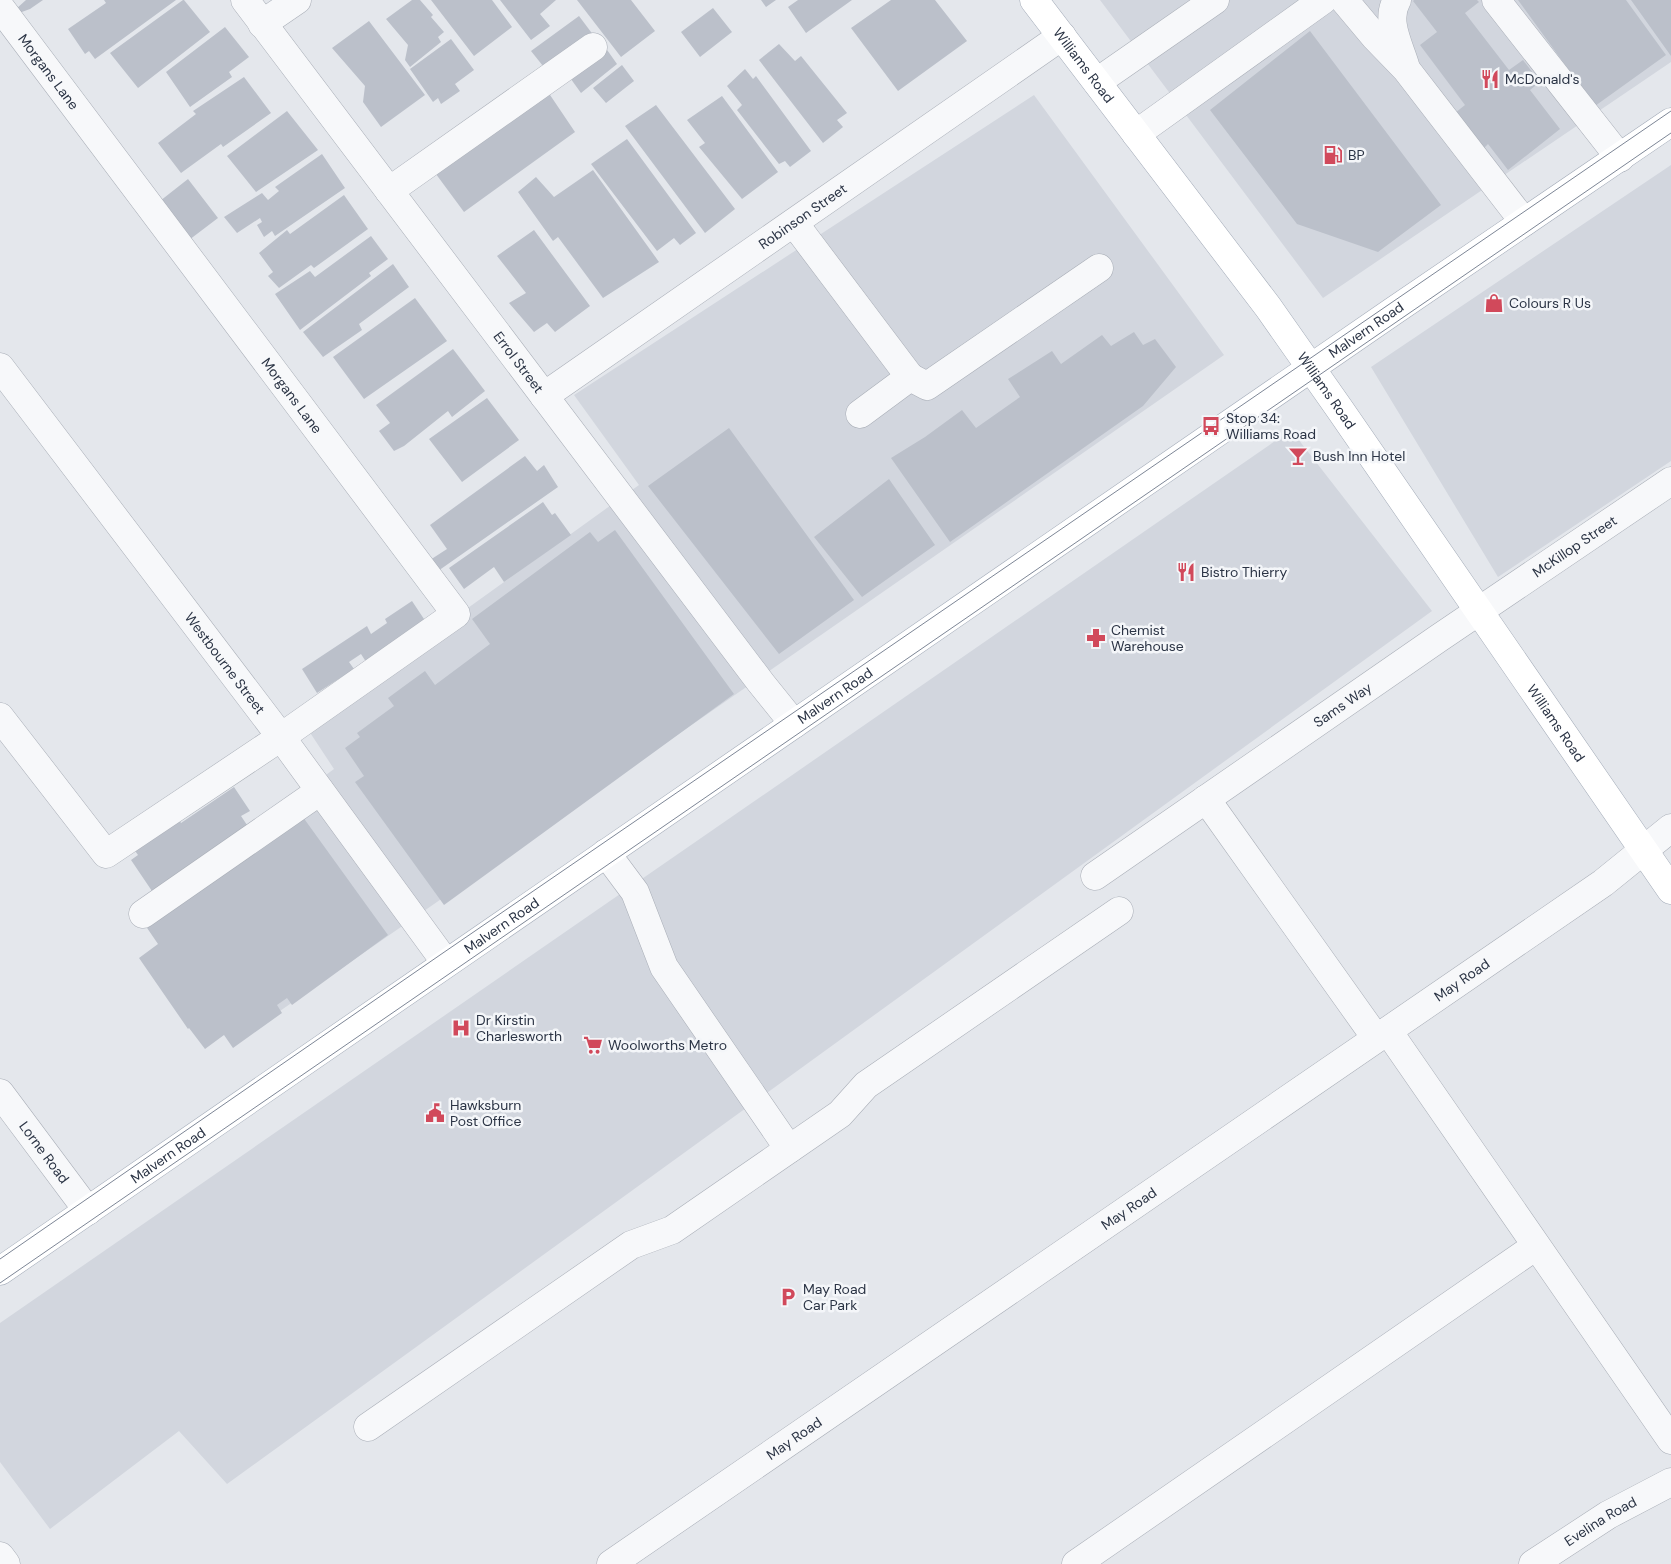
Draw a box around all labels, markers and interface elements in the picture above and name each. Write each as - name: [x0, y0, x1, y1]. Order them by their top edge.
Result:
- street label: Williams Road: [1049, 24, 1118, 106]
- street label: Morgans Lane: [14, 30, 83, 113]
- restaurant icon: McDonald's: [1479, 68, 1501, 90]
- place label: McDonald's: [1505, 70, 1580, 88]
- fuel station icon: BP: [1322, 144, 1344, 166]
- place label: BP: [1348, 146, 1365, 164]
- street label: Robinson Street: [755, 179, 850, 253]
- shop icon: Colours R Us: [1483, 292, 1505, 314]
- place label: Colours R Us: [1509, 294, 1591, 312]
- street label: Malvern Road: [1325, 298, 1407, 362]
- street label: Errol Street: [490, 328, 548, 397]
- street label: Williams Road: [1293, 348, 1360, 433]
- street label: Morgans Lane: [258, 354, 326, 437]
- place label: Stop 34: Williams Road: [1226, 409, 1316, 443]
- bus stop icon: Stop 34: Williams Road: [1200, 415, 1222, 437]
- bar icon: Bush Inn Hotel: [1287, 445, 1309, 467]
- place label: Bush Inn Hotel: [1313, 447, 1405, 465]
- street label: McKillop Street: [1529, 511, 1620, 581]
- restaurant icon: Bistro Thierry: [1175, 561, 1197, 583]
- place label: Bistro Thierry: [1201, 563, 1288, 581]
- street label: Westbourne Street: [181, 609, 269, 718]
- place label: Chemist Warehouse: [1111, 621, 1184, 655]
- pharmacy icon: Chemist Warehouse: [1085, 627, 1107, 649]
- street label: Malvern Road: [794, 664, 876, 728]
- street label: Sams Way: [1310, 678, 1375, 731]
- street label: Williams Road: [1523, 681, 1589, 765]
- street label: Malvern Road: [461, 893, 542, 958]
- street label: May Road: [1431, 955, 1493, 1005]
- place label: Dr Kirstin Charlesworth: [476, 1011, 562, 1045]
- hospital icon: Dr Kirstin Charlesworth: [450, 1017, 472, 1039]
- supermarket icon: Woolworths Metro: [582, 1034, 604, 1056]
- place label: Woolworths Metro: [608, 1036, 727, 1054]
- place label: Hawksburn Post Office: [450, 1096, 521, 1130]
- public building icon: Hawksburn Post Office: [424, 1102, 446, 1124]
- street label: Lorne Road: [15, 1118, 73, 1187]
- street label: Malvern Road: [127, 1123, 209, 1187]
- street label: May Road: [1098, 1183, 1160, 1234]
- place label: May Road Car Park: [803, 1280, 866, 1314]
- parking icon: May Road Car Park: [777, 1286, 799, 1308]
- street label: May Road: [763, 1413, 825, 1464]
- street label: Evelina Road: [1561, 1493, 1640, 1550]

